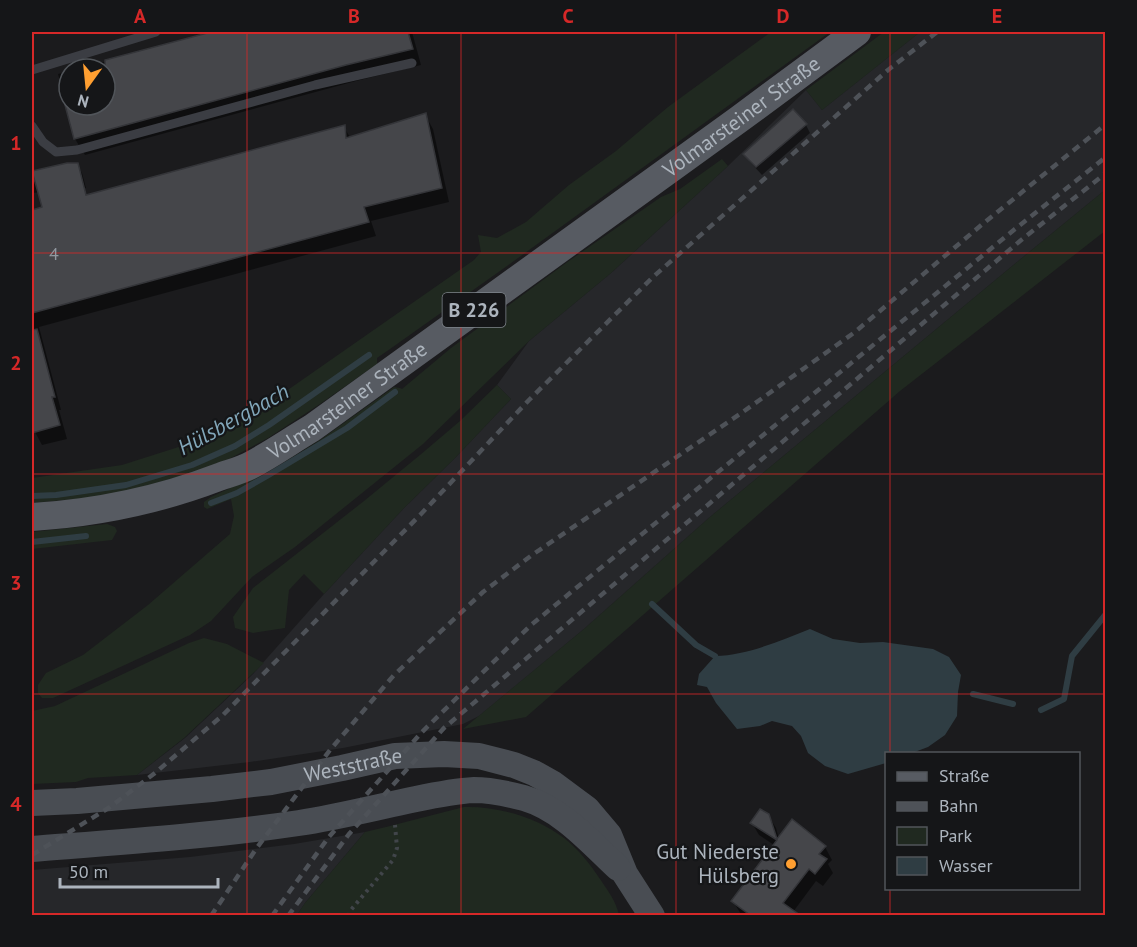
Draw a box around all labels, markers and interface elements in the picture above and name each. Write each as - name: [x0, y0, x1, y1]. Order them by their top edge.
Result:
- text: A: [134, 3, 147, 29]
- text: B: [348, 3, 360, 29]
- text: C: [562, 3, 574, 29]
- text: D: [777, 3, 790, 29]
- text: E: [992, 3, 1002, 29]
- street label: Volmarsteiner Straße: [656, 50, 825, 184]
- north arrow: [57, 57, 117, 117]
- text: N: [75, 90, 91, 113]
- text: 1: [10, 130, 22, 156]
- house number: 4: [49, 242, 59, 265]
- road number: B 226: [442, 293, 506, 327]
- street label: Volmarsteiner Straße: [261, 335, 432, 466]
- text: 2: [10, 350, 22, 376]
- water label: Hülsbergbach: [172, 377, 294, 461]
- text: 3: [10, 570, 22, 596]
- street label: Weststraße: [302, 742, 403, 788]
- legend: [885, 752, 1080, 890]
- text: Straße: [939, 764, 990, 787]
- text: 4: [10, 791, 22, 817]
- text: Bahn: [939, 794, 978, 817]
- text: Park: [939, 824, 972, 847]
- place label: Gut Niederste Hülsberg: [656, 838, 779, 889]
- scale bar: [60, 851, 218, 889]
- text: Wasser: [939, 854, 993, 877]
- marker: Gut Niederste Hülsberg: [784, 857, 798, 871]
- text: 50 m: [69, 860, 108, 883]

